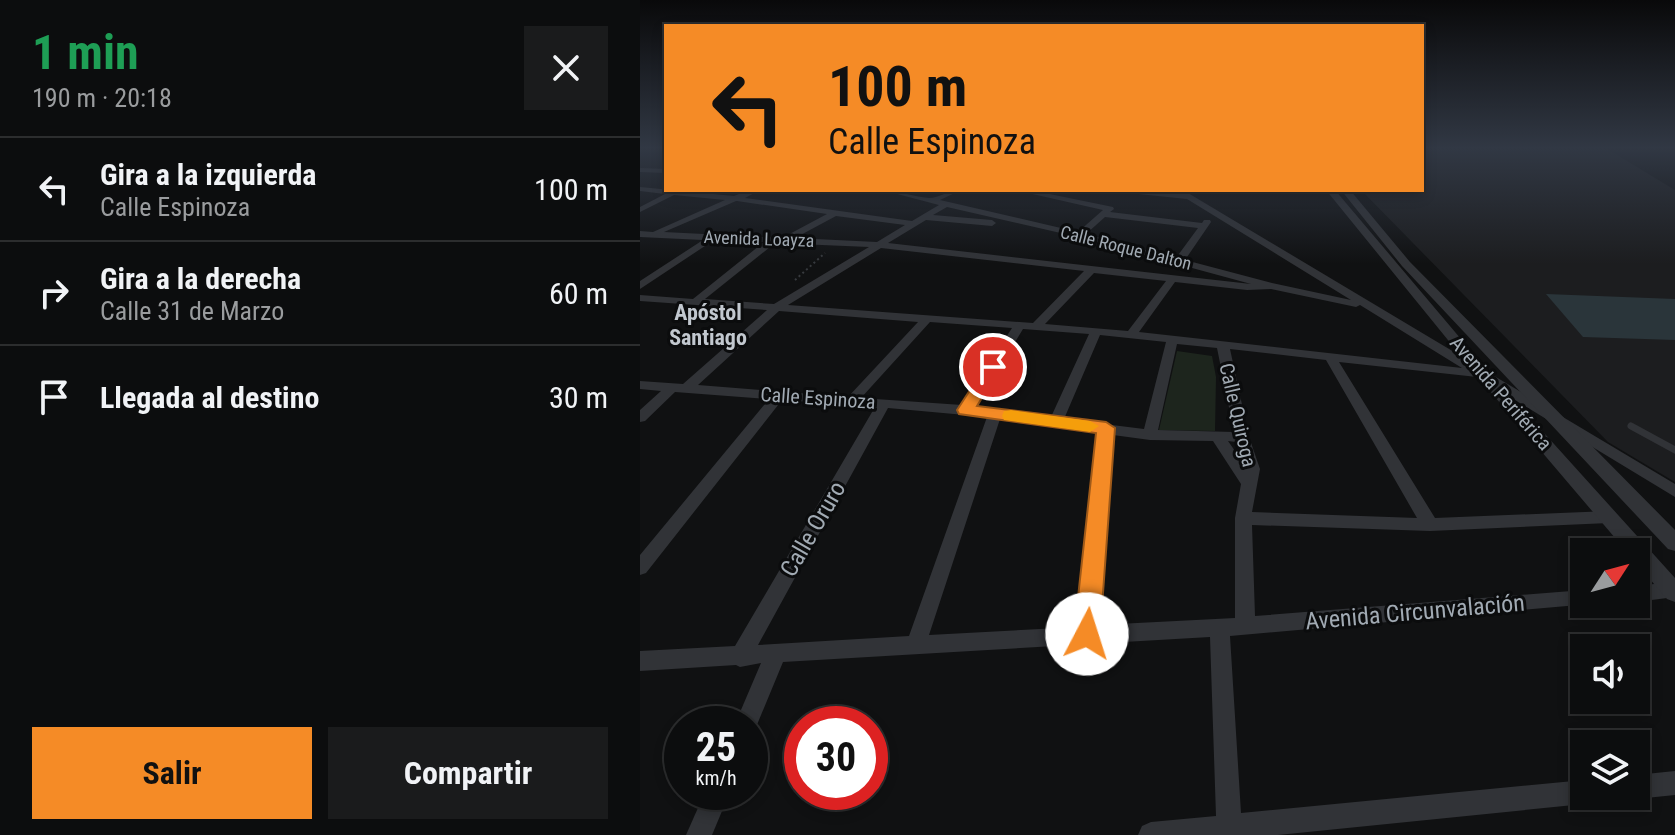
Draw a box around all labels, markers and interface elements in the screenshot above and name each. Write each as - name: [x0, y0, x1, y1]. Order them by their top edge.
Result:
- text: 1 min: [32, 24, 139, 81]
- button: close: [524, 26, 608, 110]
- text: 100 m: [828, 54, 967, 120]
- icon: left: [696, 56, 800, 160]
- text: 190 m · 20:18: [32, 83, 172, 113]
- text: Calle Espinoza: [828, 121, 1036, 163]
- text: Gira a la izquierda: [100, 157, 316, 192]
- icon: left: [32, 167, 76, 211]
- text: 100 m: [534, 172, 608, 207]
- text: Calle Espinoza: [100, 192, 250, 222]
- street label: Calle Roque Dalton: [1058, 221, 1194, 274]
- street label: Avenida Loayza: [703, 226, 815, 251]
- text: Gira a la derecha: [100, 261, 301, 296]
- icon: right: [32, 271, 76, 315]
- text: 60 m: [549, 276, 608, 311]
- text: Calle 31 de Marzo: [100, 296, 284, 326]
- district label: Apóstol Santiago: [669, 300, 747, 350]
- street label: Avenida Periférica: [1445, 331, 1557, 455]
- pin: [959, 333, 1027, 401]
- icon: arrive: [971, 345, 1015, 389]
- street label: Calle Quiroga: [1214, 361, 1262, 469]
- icon: arrive: [32, 375, 76, 419]
- text: Llegada al destino: [100, 380, 319, 415]
- text: 30 m: [549, 380, 608, 415]
- street label: Calle Espinoza: [760, 382, 876, 414]
- street label: Calle Oruro: [775, 476, 851, 582]
- north arrow: [1570, 538, 1650, 618]
- map controls: [1570, 538, 1650, 810]
- street label: Avenida Circunvalación: [1304, 588, 1526, 636]
- position arrow: [1045, 592, 1129, 676]
- button: sound: [1570, 634, 1650, 714]
- speed limit sign: 30: [784, 706, 888, 810]
- text: 25: [696, 724, 736, 771]
- button: Salir: [32, 727, 312, 819]
- button: Compartir: [328, 727, 608, 819]
- button: layers: [1570, 730, 1650, 810]
- text: km/h: [695, 766, 737, 790]

